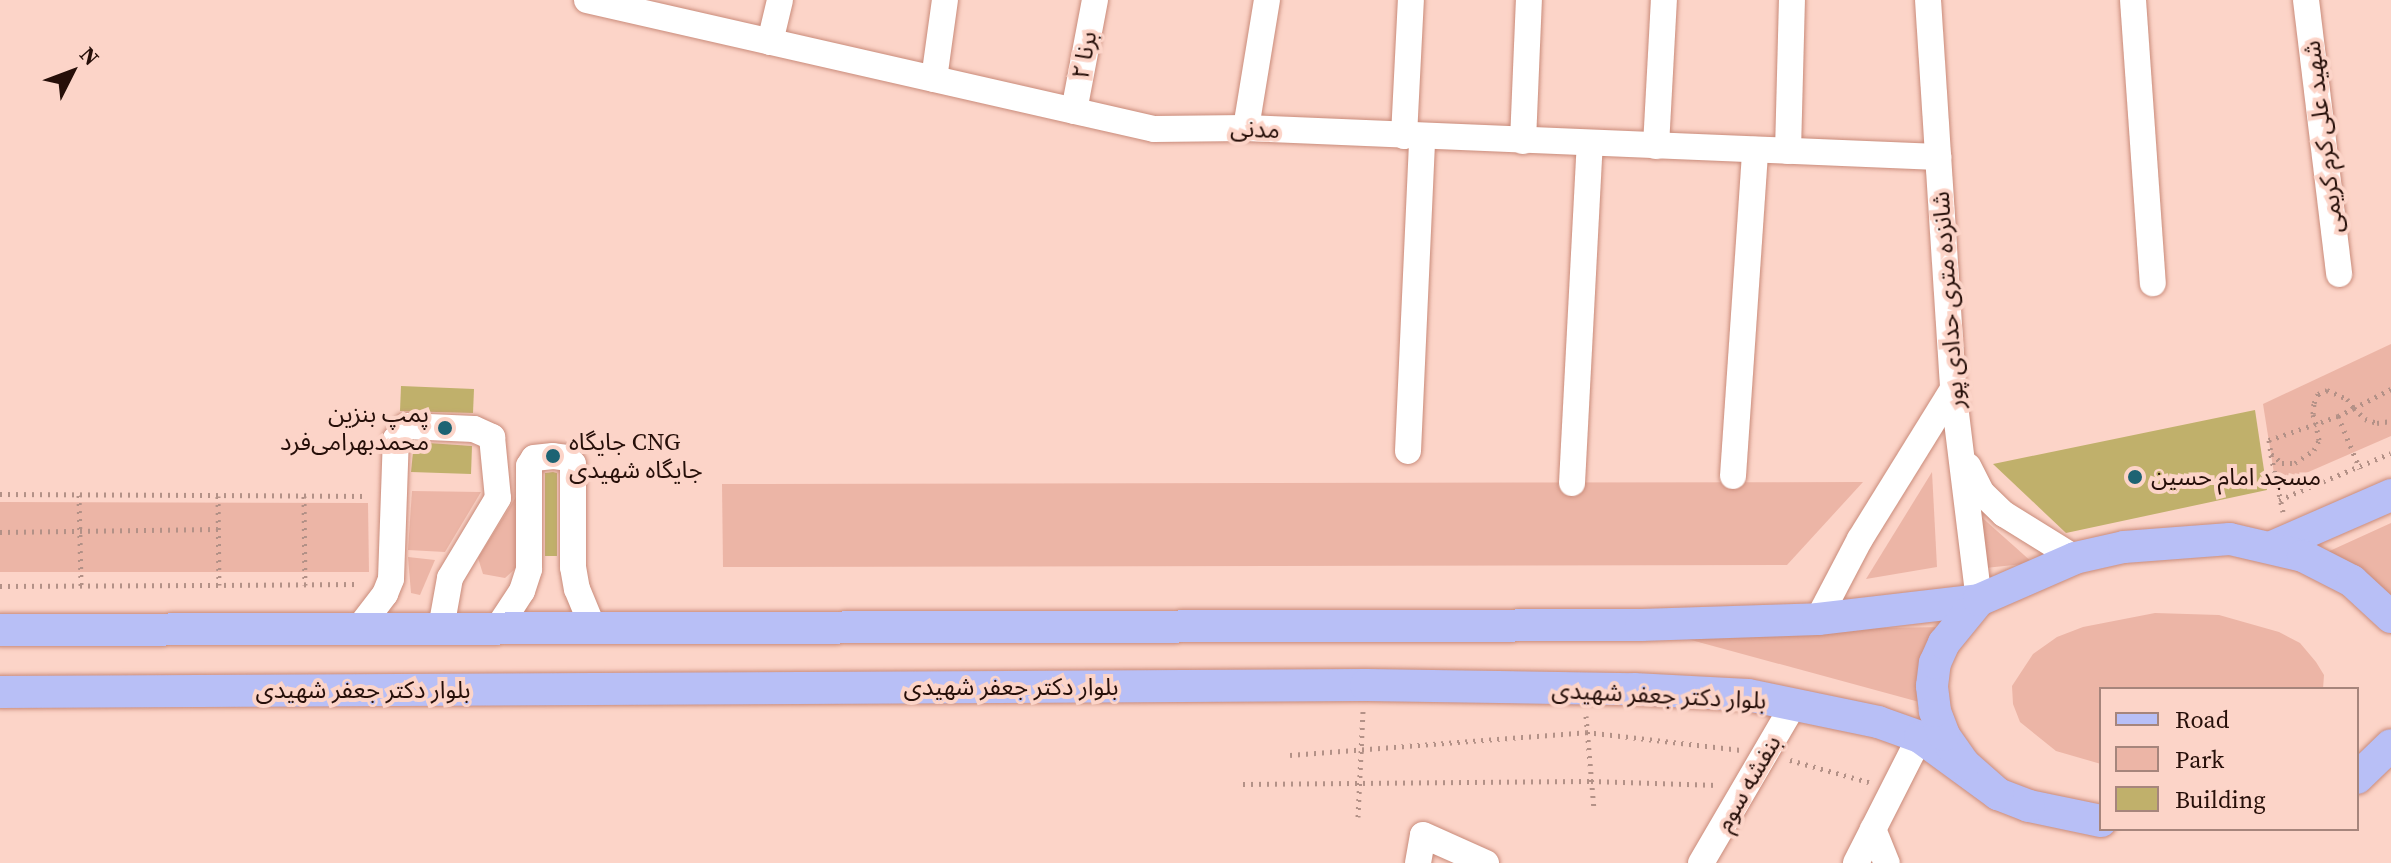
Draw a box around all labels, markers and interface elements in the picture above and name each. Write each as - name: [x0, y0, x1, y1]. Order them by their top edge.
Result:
- street label: برنا ۲: [1065, 29, 1103, 81]
- north arrow: [32, 32, 112, 112]
- street label: شهید علی کرم کریمی: [2297, 39, 2349, 235]
- text: N: [73, 40, 106, 72]
- street label: مدنی: [1230, 114, 1280, 144]
- street label: شانزده متری حدادی پور: [1926, 190, 1970, 410]
- place label: پمپ بنزین محمد‌بهرامی‌فرد: [280, 400, 429, 456]
- marker: پمپ بنزین محمد‌بهرامی‌فرد: [436, 419, 454, 437]
- place label: جایگاه CNG جایگاه شهیدی: [569, 428, 703, 484]
- marker: جایگاه CNG جایگاه شهیدی: [544, 447, 562, 465]
- place label: مسجد امام حسین: [2151, 463, 2321, 491]
- marker: مسجد امام حسین: [2126, 468, 2144, 486]
- street label: بلوار دکتر جعفر شهیدی: [903, 673, 1119, 701]
- street label: بلوار دکتر جعفر شهیدی: [1551, 675, 1767, 715]
- street label: بلوار دکتر جعفر شهیدی: [255, 676, 471, 704]
- legend: [2099, 687, 2359, 831]
- text: Road: [2175, 703, 2229, 736]
- street label: بنفشه سوم: [1709, 730, 1787, 836]
- text: Park: [2175, 743, 2224, 776]
- text: Building: [2175, 783, 2266, 816]

